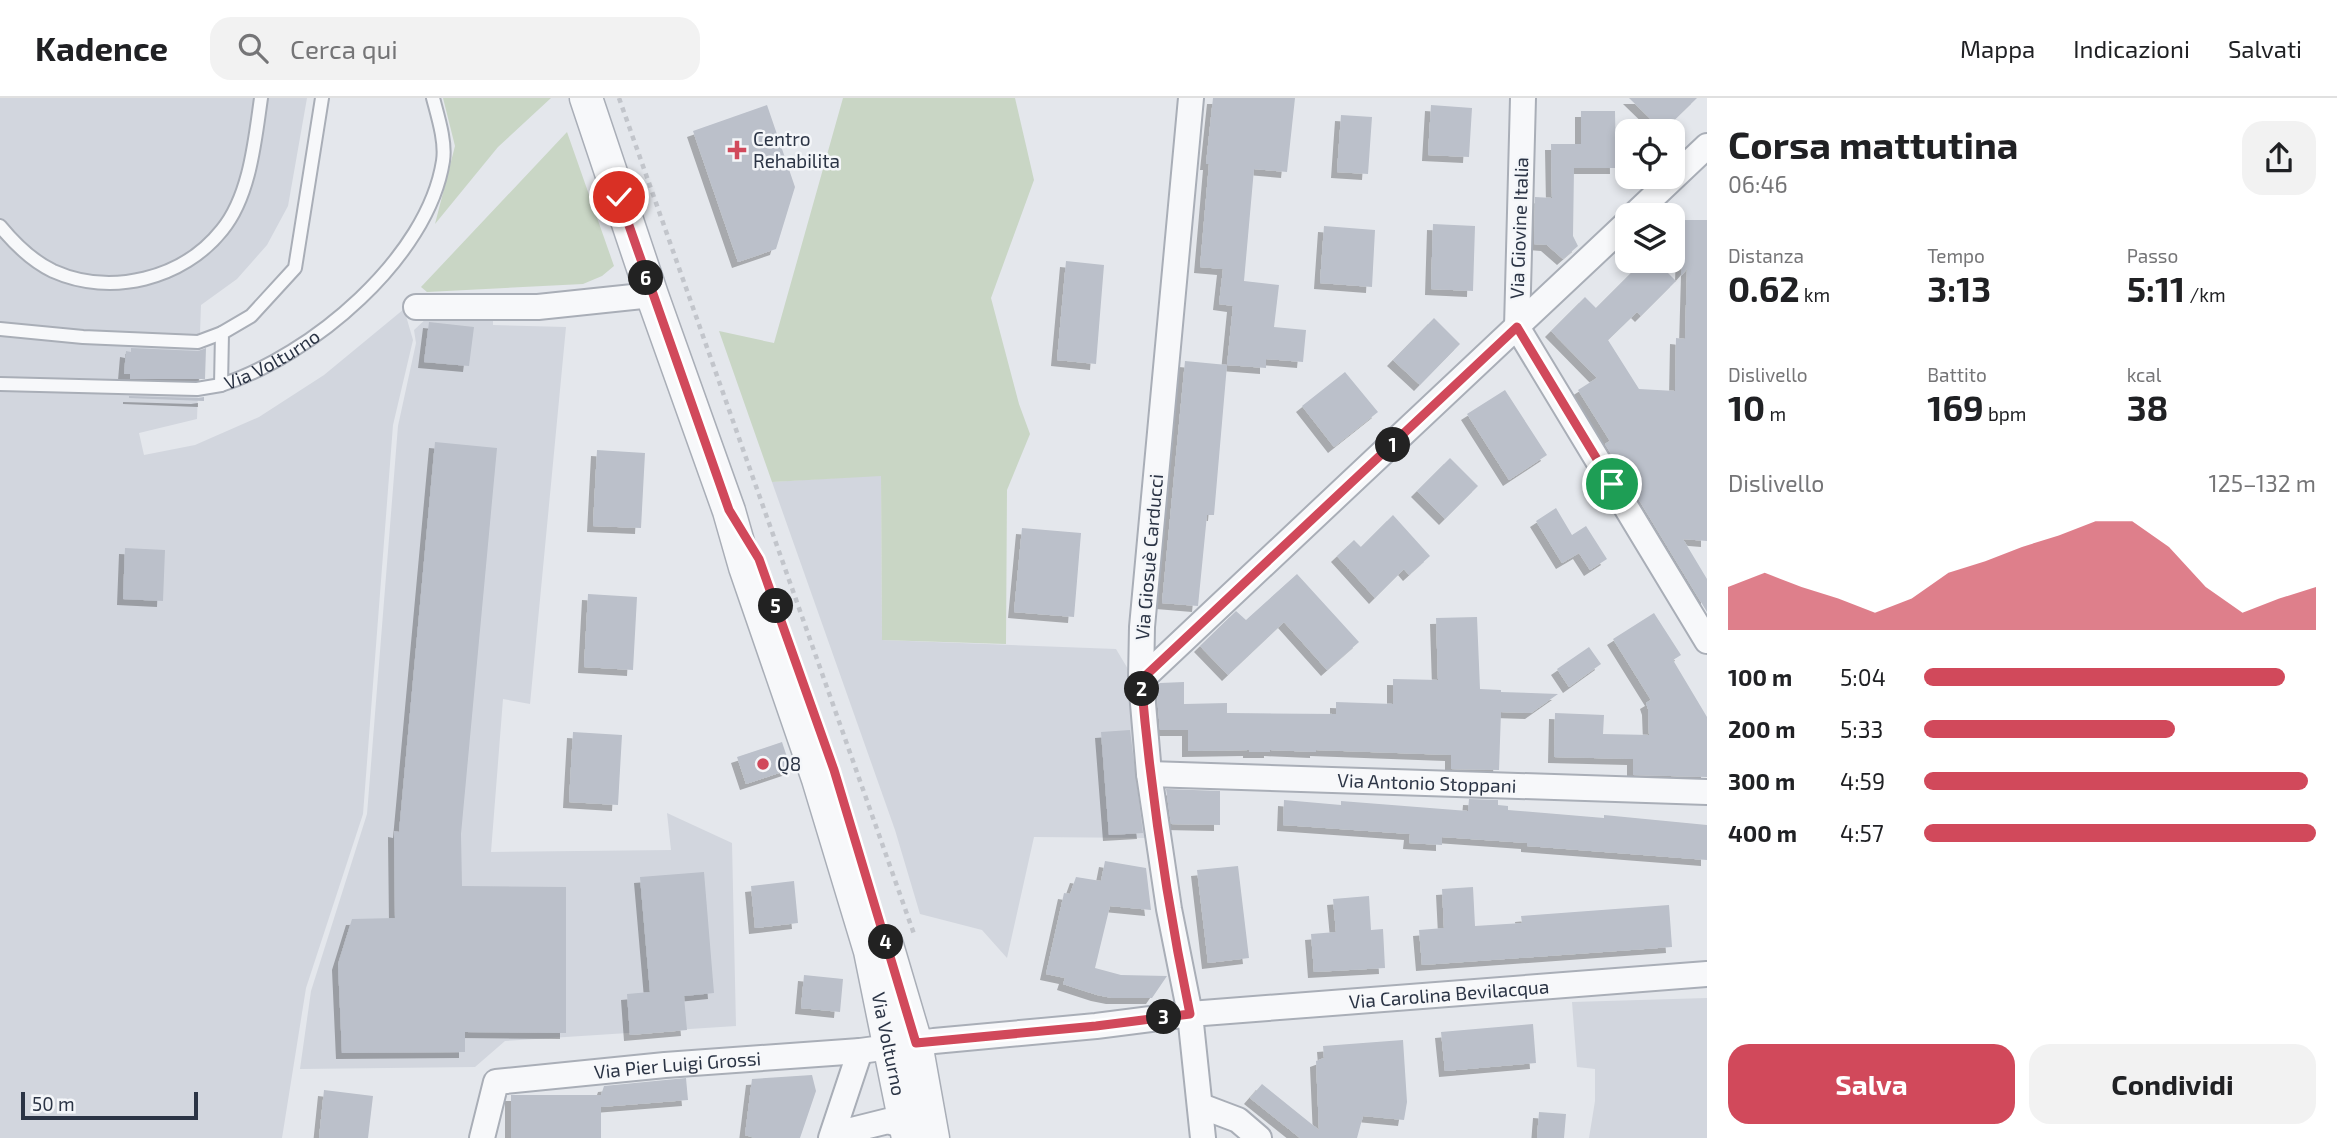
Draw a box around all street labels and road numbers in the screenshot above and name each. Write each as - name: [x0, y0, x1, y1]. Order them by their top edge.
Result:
- street label: Via Giovine Italia: [1505, 157, 1532, 299]
- street label: Via Volturno: [221, 324, 324, 394]
- street label: Via Giosuè Carducci: [1130, 473, 1167, 641]
- street label: Via Antonio Stoppani: [1337, 768, 1517, 797]
- street label: Via Carolina Bevilacqua: [1348, 974, 1550, 1013]
- street label: Via Volturno: [868, 990, 911, 1098]
- street label: Via Pier Luigi Grossi: [593, 1046, 762, 1083]

